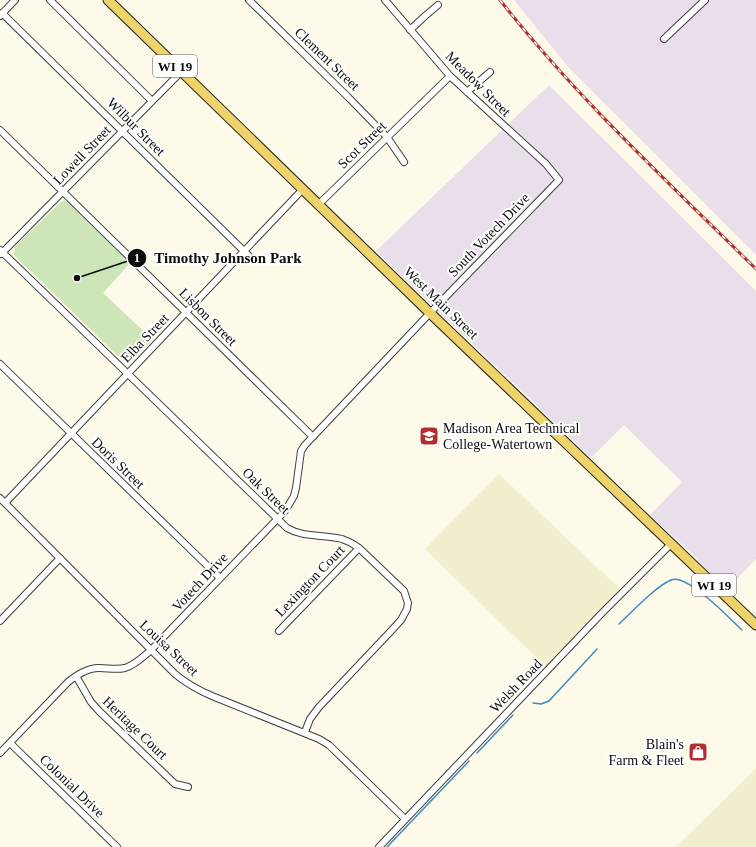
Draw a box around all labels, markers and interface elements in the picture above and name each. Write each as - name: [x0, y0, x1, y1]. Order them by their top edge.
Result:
- street label: Clement Street: [292, 25, 362, 94]
- street label: Meadow Street: [443, 49, 513, 119]
- road number: WI 19: [153, 55, 197, 77]
- street label: Wilbur Street: [104, 95, 168, 159]
- street label: Scot Street: [335, 118, 389, 172]
- street label: Lowell Street: [50, 122, 114, 187]
- street label: South Votech Drive: [445, 190, 533, 280]
- callout: Timothy Johnson Park: [127, 244, 310, 271]
- text: Timothy Johnson Park: [154, 250, 302, 266]
- text: 1: [134, 251, 140, 265]
- street label: West Main Street: [401, 264, 481, 342]
- street label: Lisbon Street: [176, 285, 240, 349]
- street label: Elba Street: [118, 310, 172, 365]
- place label: Madison Area Technical College-Watertown: [443, 421, 579, 452]
- school or university icon: Madison Area Technical College-Watertown: [418, 425, 440, 447]
- street label: Doris Street: [89, 434, 147, 492]
- street label: Oak Street: [239, 465, 293, 517]
- street label: Lexington Court: [272, 542, 348, 620]
- street label: Votech Drive: [169, 550, 231, 614]
- road number: WI 19: [692, 574, 736, 596]
- street label: Louisa Street: [137, 617, 201, 679]
- street label: Welsh Road: [487, 656, 545, 716]
- street label: Heritage Court: [100, 694, 170, 762]
- place label: Blain's Farm & Fleet: [609, 737, 684, 768]
- shop icon: Blain's Farm & Fleet: [687, 741, 709, 763]
- street label: Colonial Drive: [37, 752, 107, 820]

